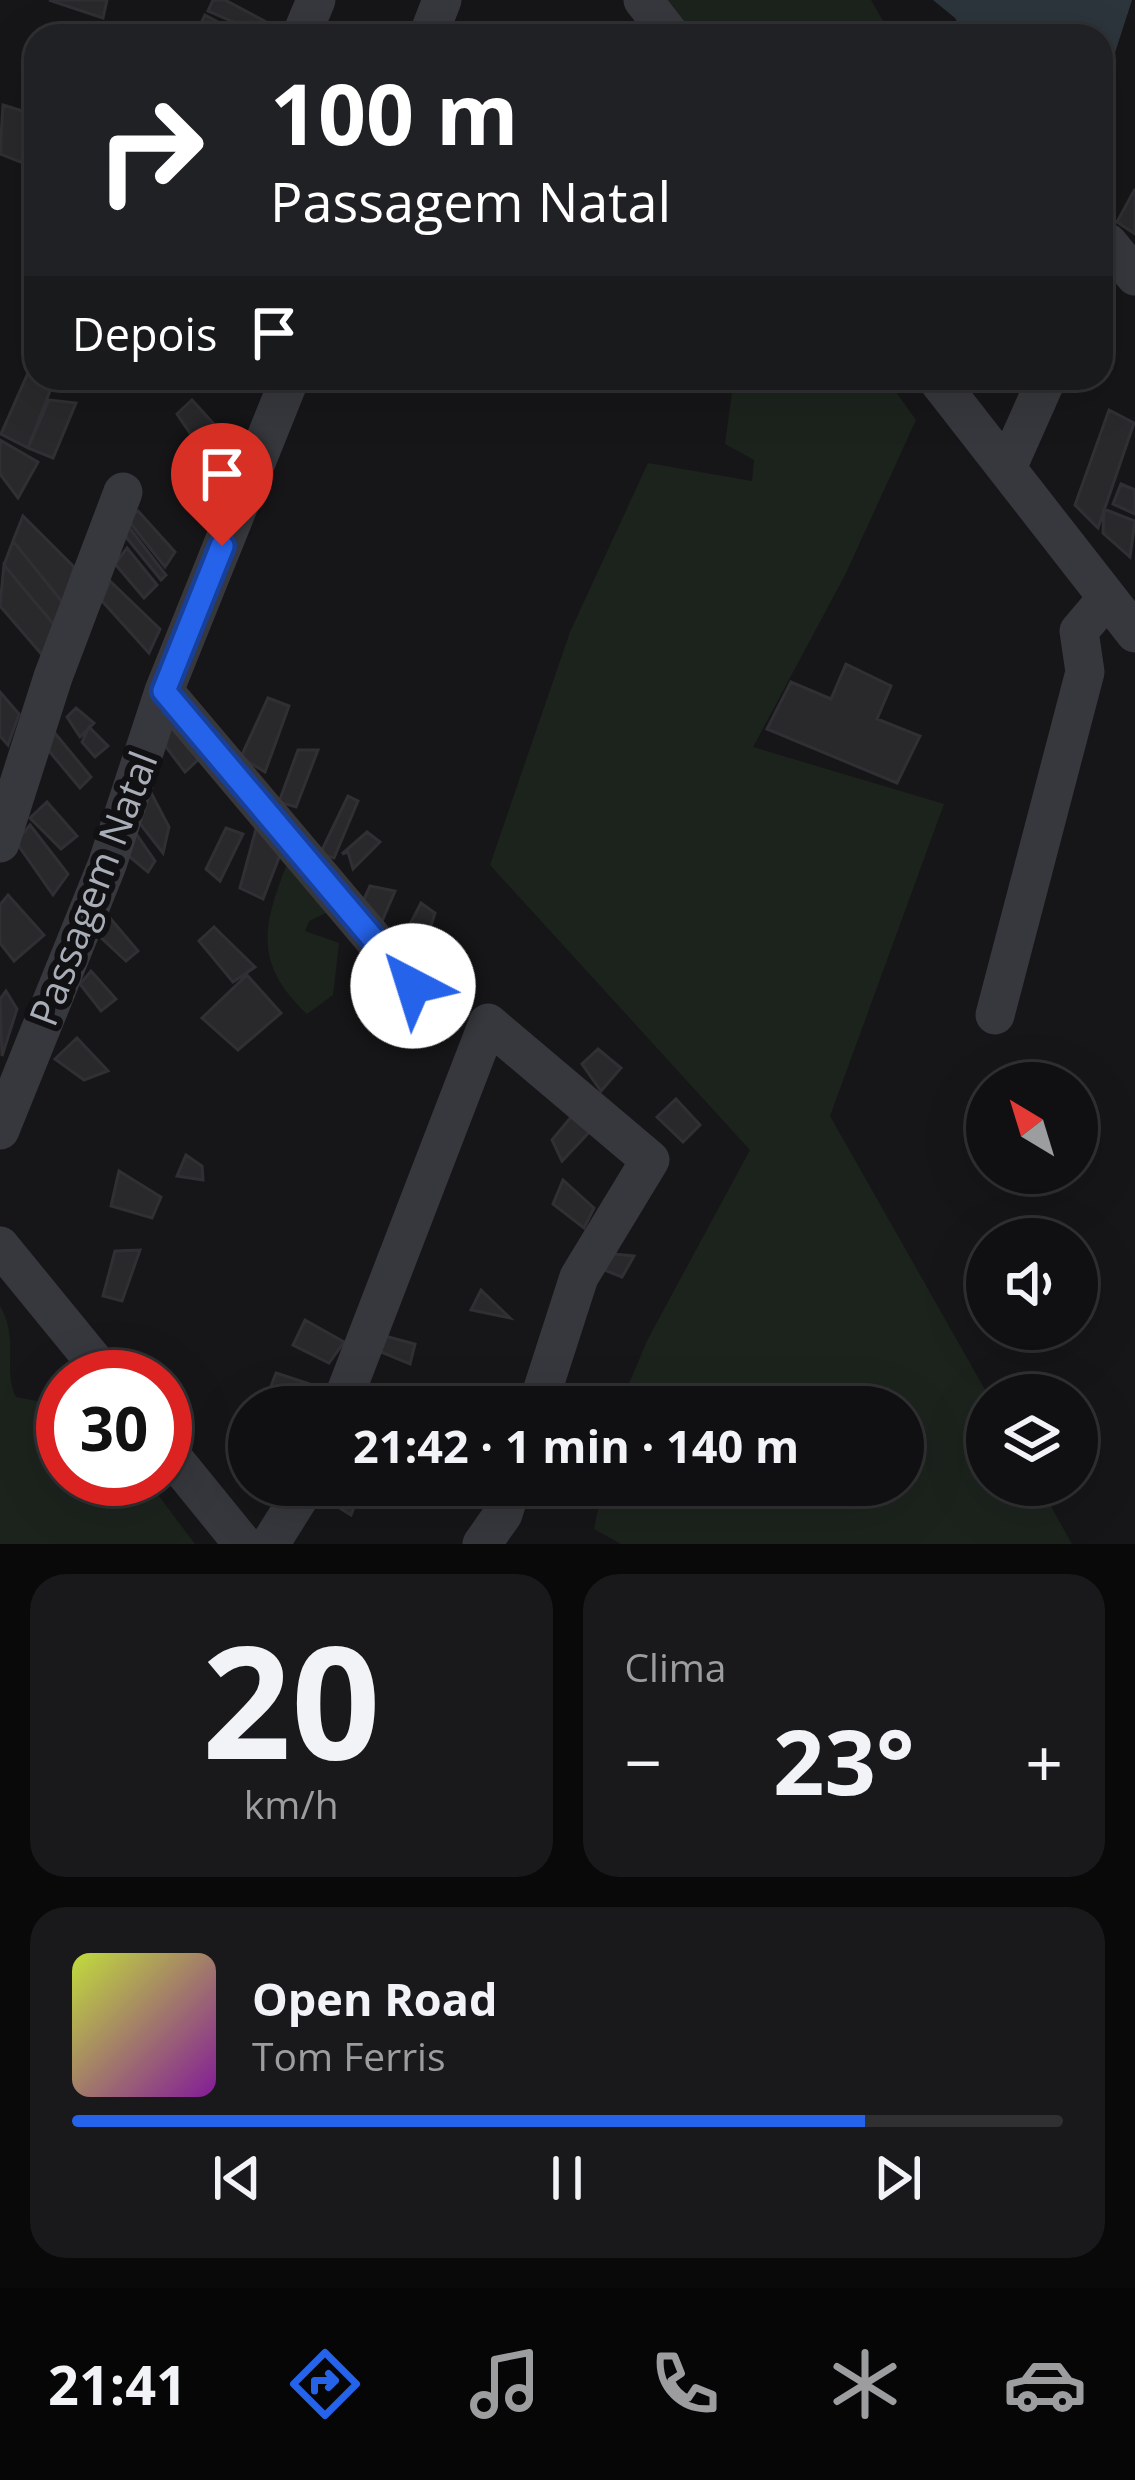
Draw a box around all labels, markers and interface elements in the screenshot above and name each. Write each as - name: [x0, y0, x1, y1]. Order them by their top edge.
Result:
- text: 100 m: [270, 55, 518, 170]
- icon: right: [72, 72, 228, 228]
- text: Passagem Natal: [270, 164, 671, 238]
- icon: arrive: [241, 300, 307, 366]
- text: Depois: [72, 303, 217, 364]
- pin: [171, 423, 273, 546]
- icon: arrive: [189, 441, 255, 507]
- street label: Passagem Natal: [15, 743, 169, 1033]
- position arrow: [350, 923, 476, 1049]
- north arrow: [966, 1062, 1098, 1194]
- map controls: [966, 1062, 1098, 1506]
- button: sound: [966, 1218, 1098, 1350]
- speed limit sign: 30: [36, 1350, 192, 1506]
- button: layers: [966, 1374, 1098, 1506]
- text: 21:42 · 1 min · 140 m: [353, 1415, 799, 1476]
- text: 20: [202, 1592, 380, 1805]
- text: Clima: [625, 1640, 727, 1693]
- text: 23°: [773, 1699, 914, 1821]
- text: −: [625, 1716, 662, 1806]
- text: +: [1025, 1716, 1063, 1806]
- text: km/h: [244, 1777, 339, 1830]
- text: Open Road: [252, 1968, 497, 2029]
- text: Tom Ferris: [252, 2029, 446, 2082]
- icon: previous: [204, 2145, 270, 2211]
- icon: pause: [534, 2145, 600, 2211]
- icon: next: [865, 2145, 931, 2211]
- icon: directions: [283, 2342, 367, 2426]
- icon: music: [463, 2342, 547, 2426]
- icon: phone: [643, 2342, 727, 2426]
- icon: climate: [823, 2342, 907, 2426]
- icon: car: [1003, 2342, 1087, 2426]
- text: 21:41: [48, 2347, 187, 2421]

